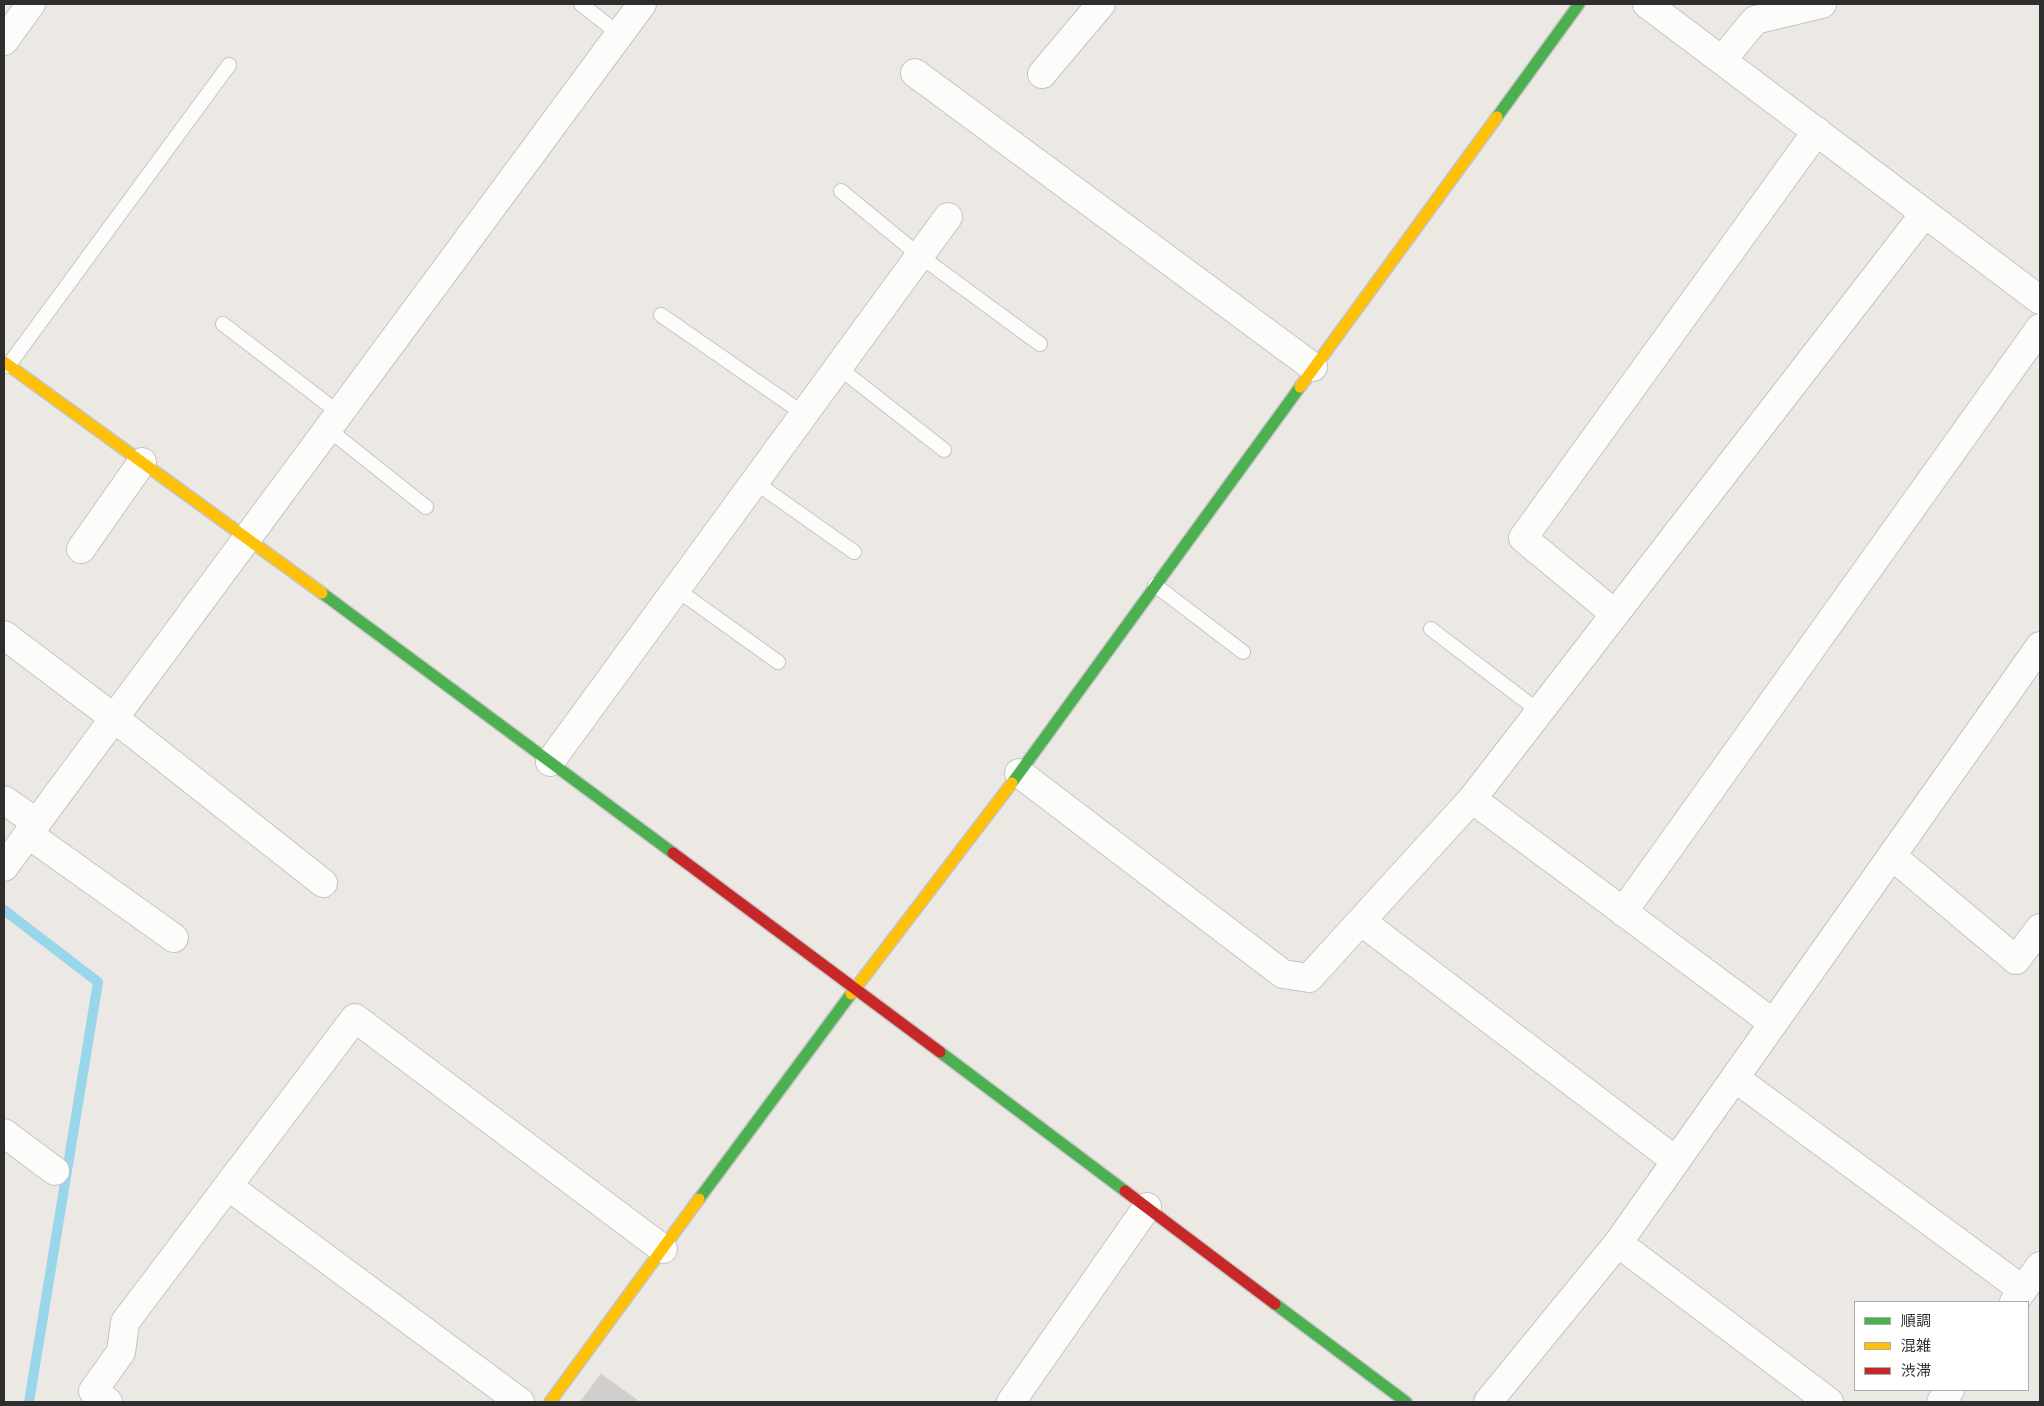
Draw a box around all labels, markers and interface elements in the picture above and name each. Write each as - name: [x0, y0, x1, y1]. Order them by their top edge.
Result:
- legend: [1854, 1301, 2029, 1391]
- text: 順調: [1901, 1309, 1931, 1332]
- text: 混雑: [1901, 1334, 1931, 1357]
- text: 渋滞: [1901, 1359, 1931, 1382]

